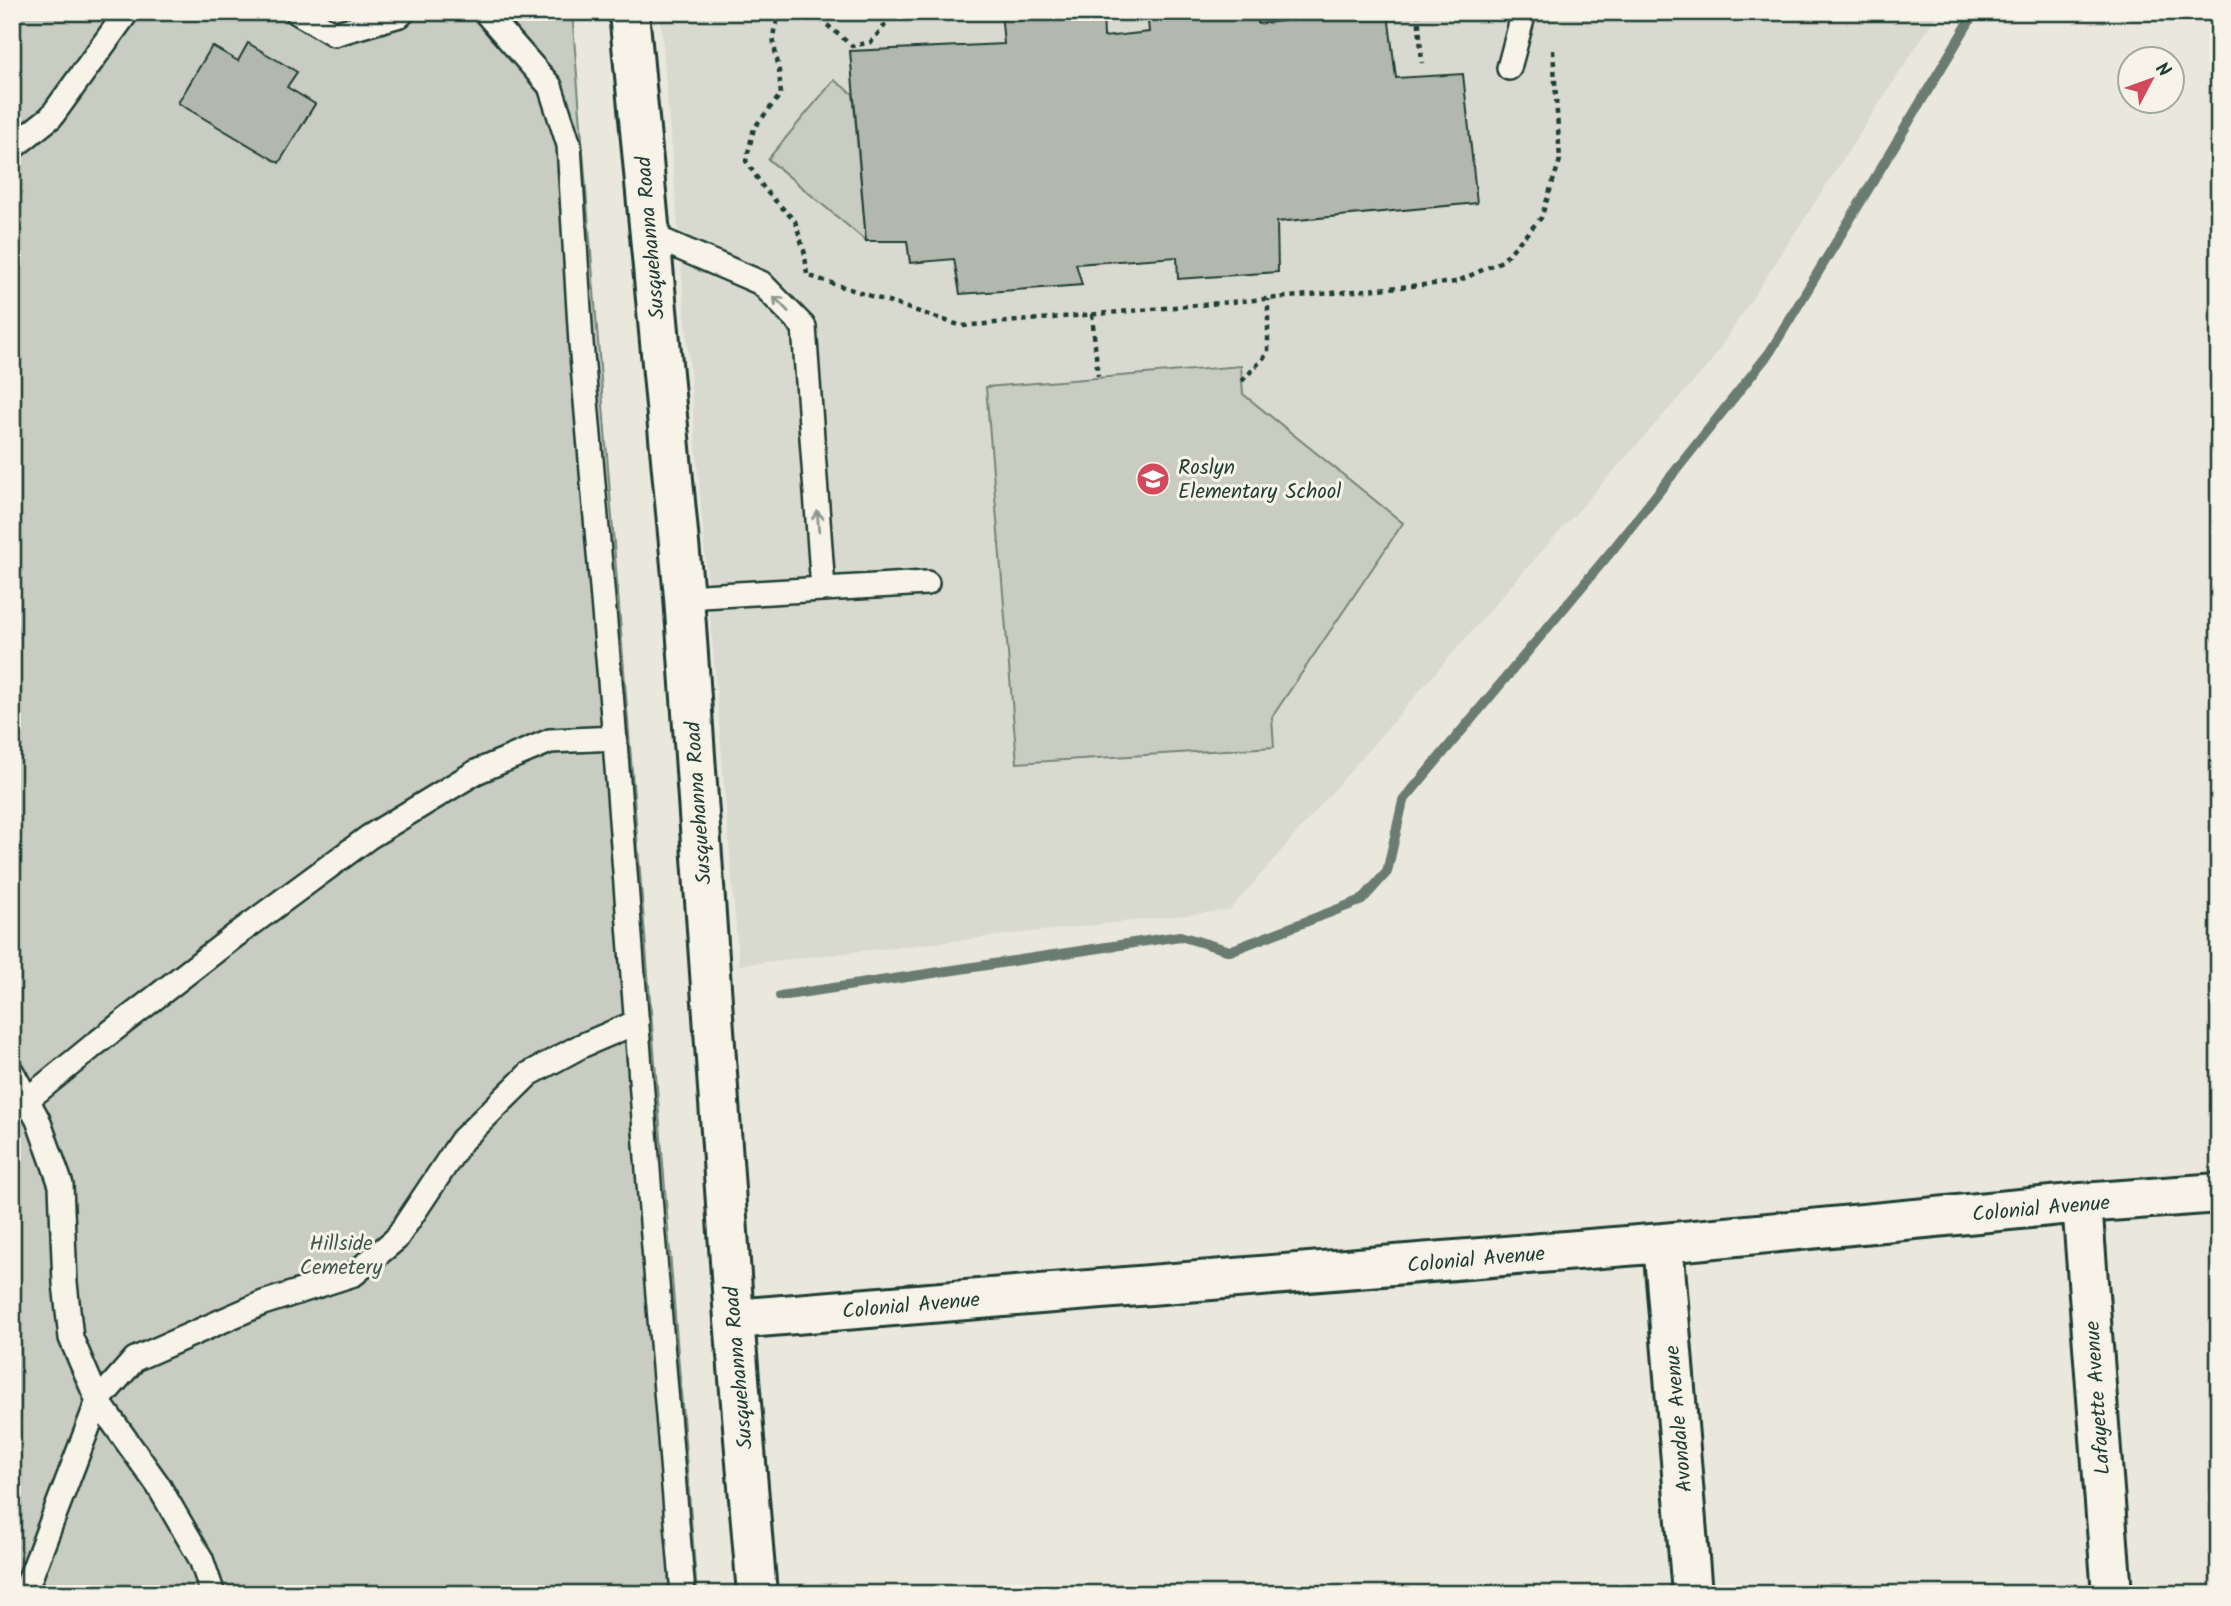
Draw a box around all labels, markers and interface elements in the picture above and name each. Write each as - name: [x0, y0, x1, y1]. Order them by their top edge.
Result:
- north arrow: [2116, 46, 2186, 116]
- text: N: [2147, 56, 2178, 85]
- street label: Susquehanna Road: [628, 154, 675, 321]
- one-way arrow: [772, 295, 789, 312]
- place label: Roslyn Elementary School: [1178, 452, 1341, 509]
- school or university icon: Roslyn Elementary School: [1134, 460, 1172, 498]
- one-way arrow: [811, 510, 824, 533]
- street label: Susquehanna Road: [677, 720, 722, 886]
- street label: Colonial Avenue: [1971, 1187, 2112, 1232]
- park label: Hillside Cemetery: [300, 1228, 382, 1285]
- street label: Colonial Avenue: [1406, 1238, 1547, 1283]
- street label: Susquehanna Road: [716, 1284, 763, 1451]
- street label: Colonial Avenue: [841, 1284, 982, 1329]
- street label: Lafayette Avenue: [2077, 1319, 2120, 1476]
- street label: Avondale Avenue: [1657, 1343, 1702, 1494]

